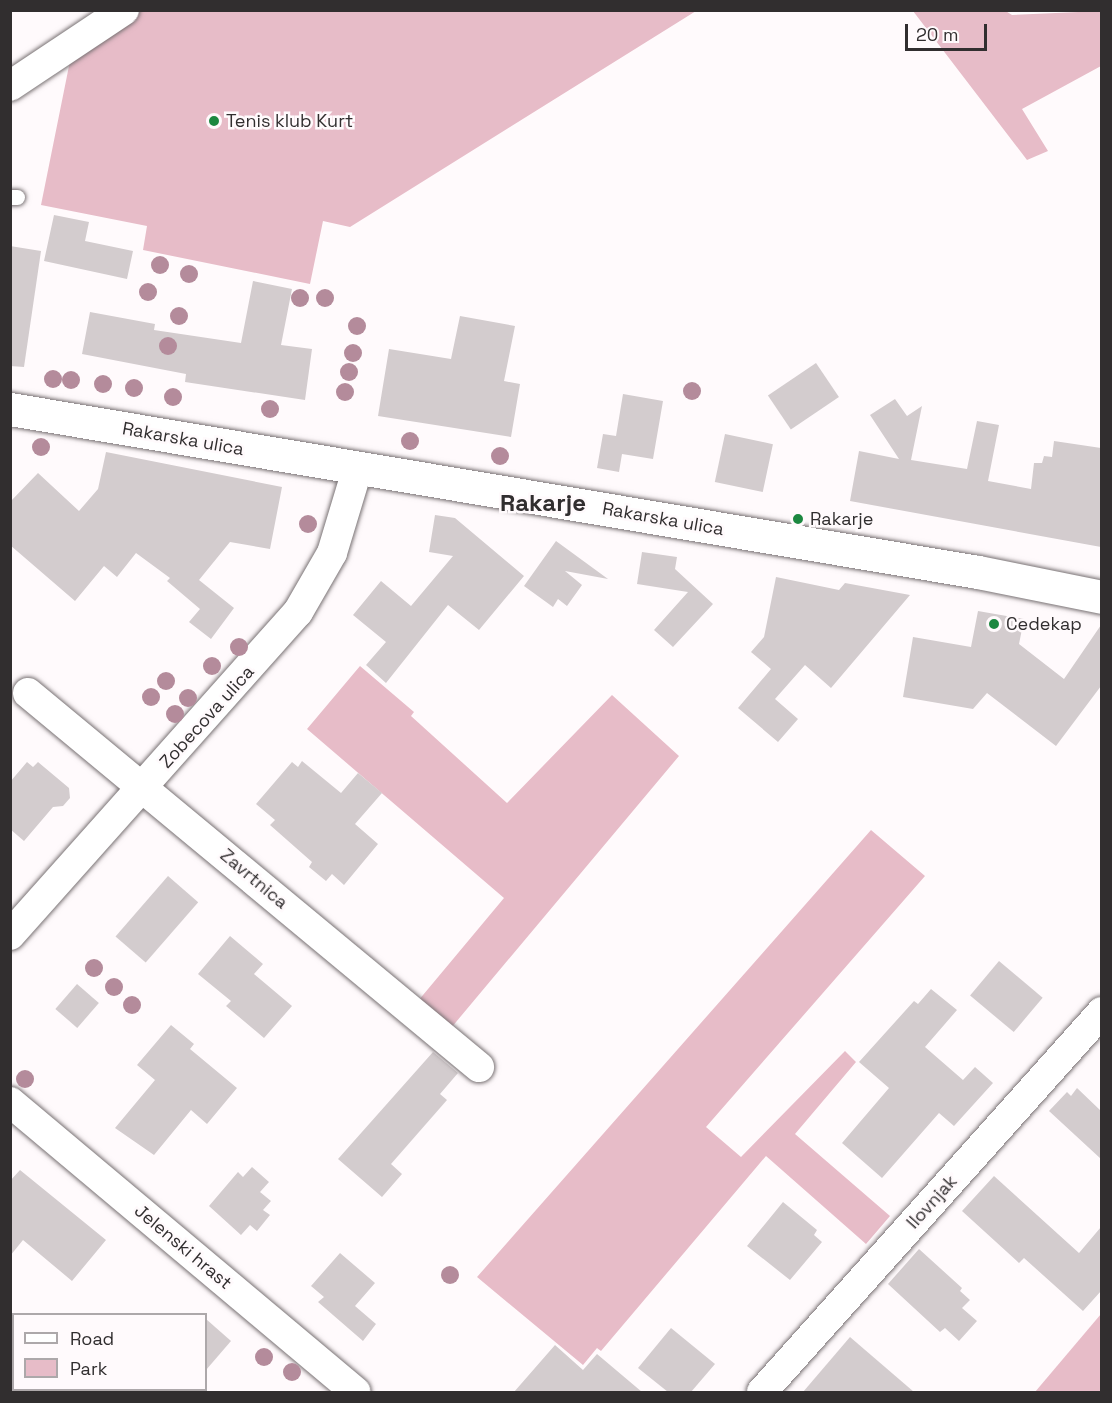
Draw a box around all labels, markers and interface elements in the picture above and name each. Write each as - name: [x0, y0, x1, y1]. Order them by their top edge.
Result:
- scale bar: [908, 12, 990, 50]
- text: 20 m: [916, 23, 959, 46]
- place label: Tenis klub Kurt: [226, 110, 353, 132]
- marker: Tenis klub Kurt: [207, 114, 221, 128]
- street label: Rakarska ulica: [121, 418, 245, 460]
- district label: Rakarje: [500, 489, 586, 517]
- street label: Rakarska ulica: [601, 498, 725, 540]
- place label: Rakarje: [810, 508, 873, 530]
- marker: Rakarje: [791, 512, 805, 526]
- place label: Cedekap: [1006, 613, 1082, 635]
- marker: Cedekap: [987, 617, 1001, 631]
- street label: Zobecova ulica: [155, 661, 259, 773]
- street label: Zavrtnica: [216, 845, 292, 913]
- street label: Ilovnjak: [902, 1171, 962, 1233]
- street label: Jelenski hrast: [130, 1200, 236, 1294]
- legend: [12, 1313, 207, 1391]
- text: Road: [70, 1327, 114, 1350]
- text: Park: [70, 1357, 107, 1380]

